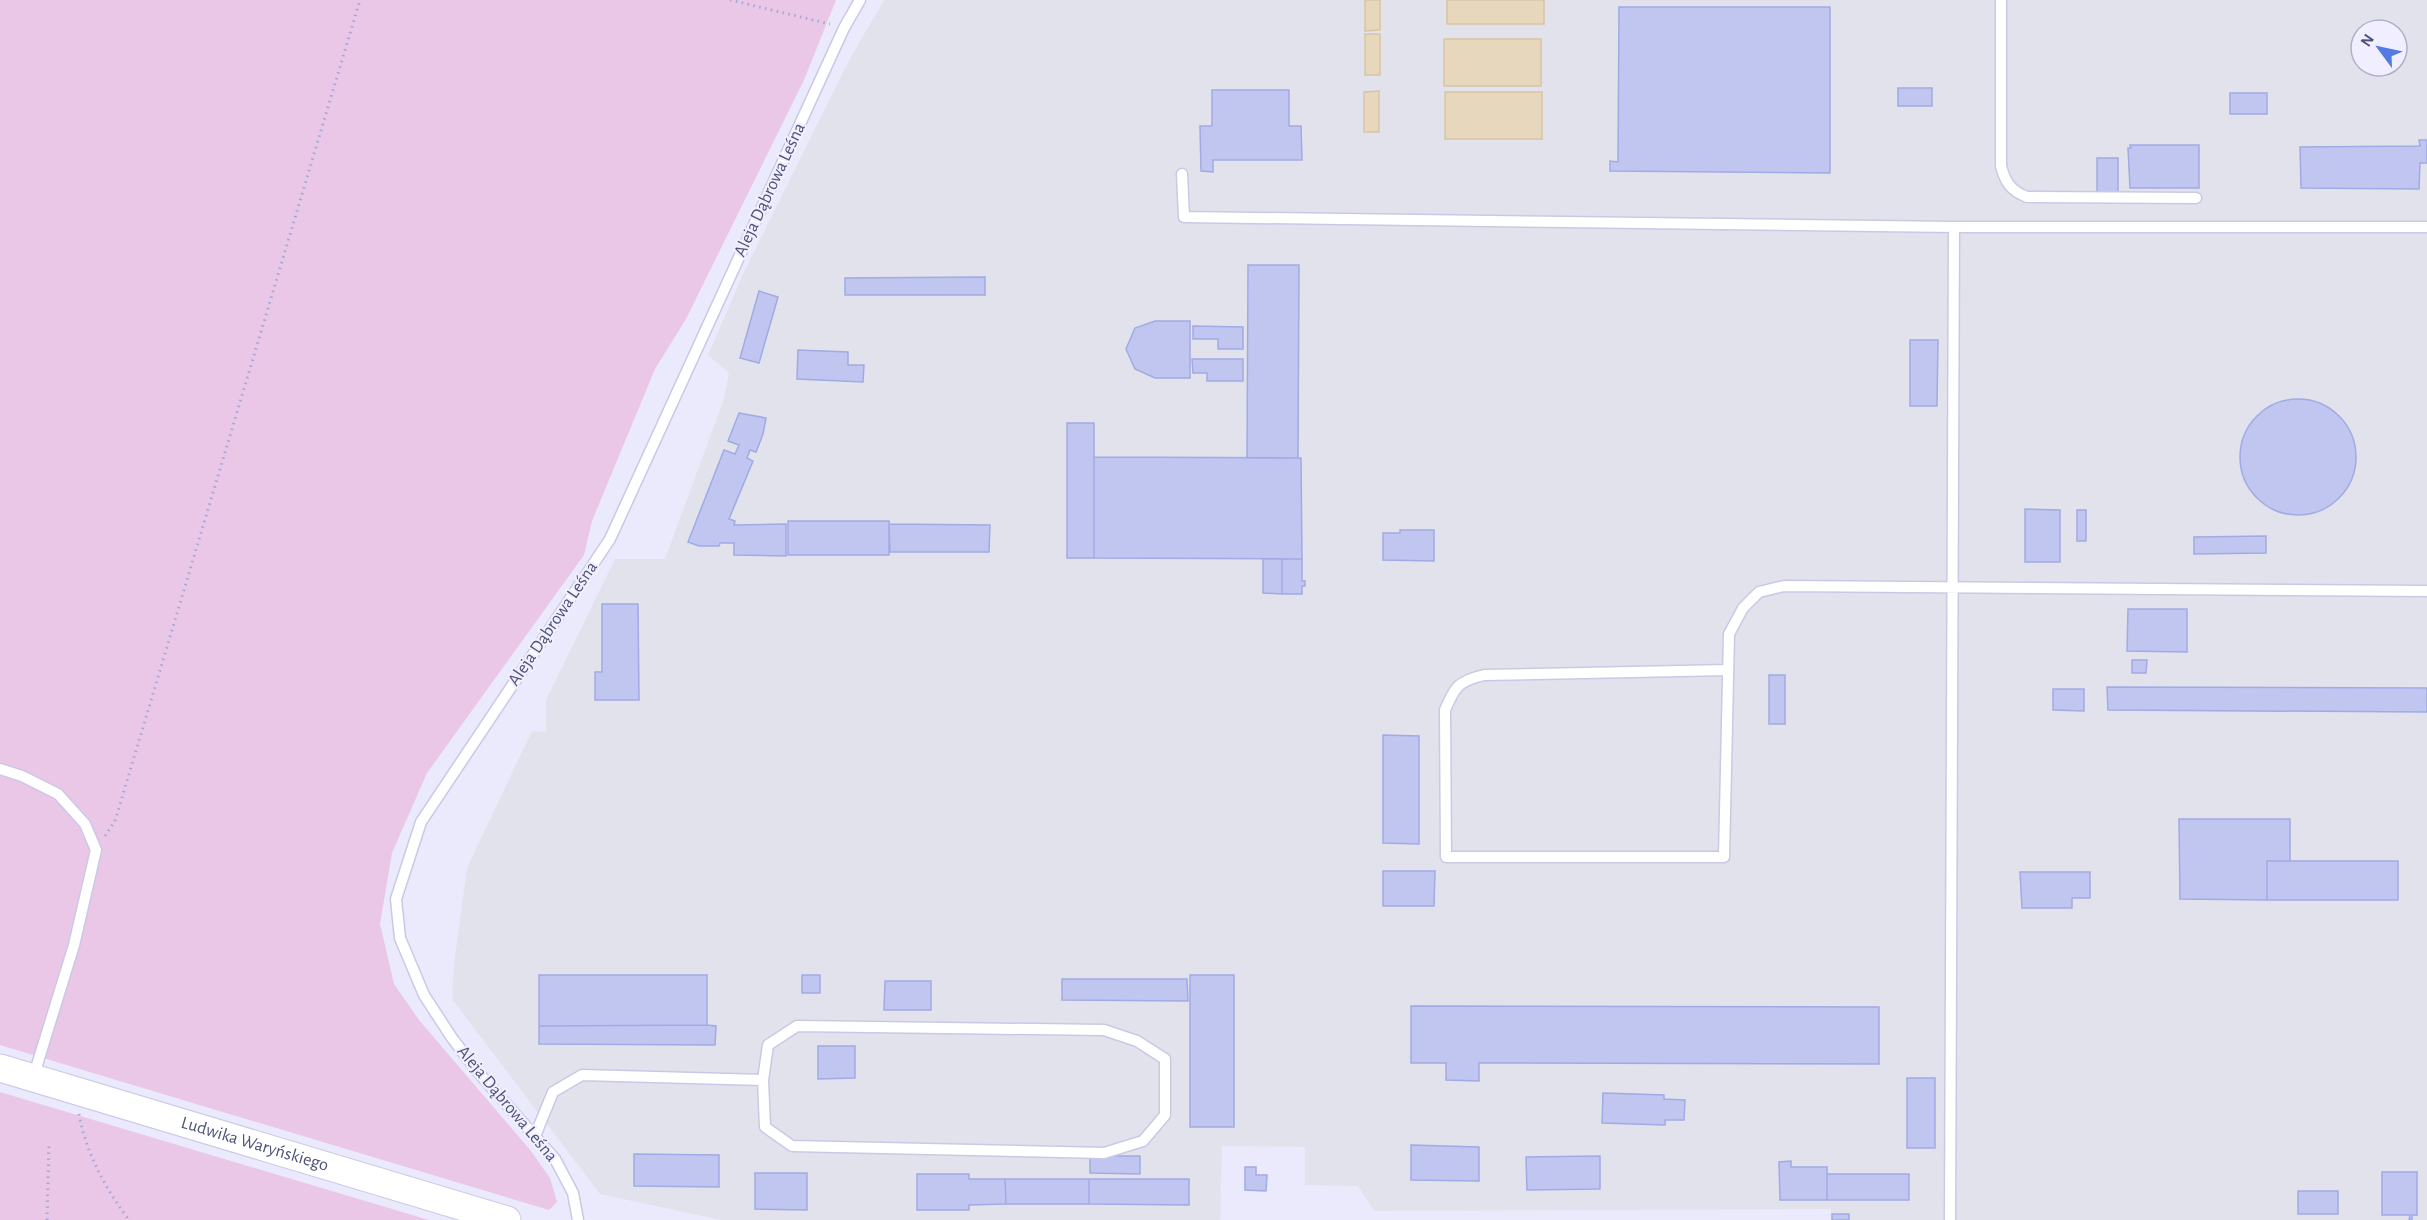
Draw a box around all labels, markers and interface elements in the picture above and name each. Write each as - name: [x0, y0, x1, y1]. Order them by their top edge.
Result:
- north arrow: [2349, 18, 2409, 78]
- text: N: [2358, 31, 2377, 49]
- street label: Aleja Dąbrowa Leśna: [731, 120, 809, 260]
- street label: Aleja Dąbrowa Leśna: [505, 559, 601, 689]
- street label: Aleja Dąbrowa Leśna: [453, 1042, 561, 1166]
- street label: Ludwika Waryńskiego: [179, 1114, 331, 1175]

